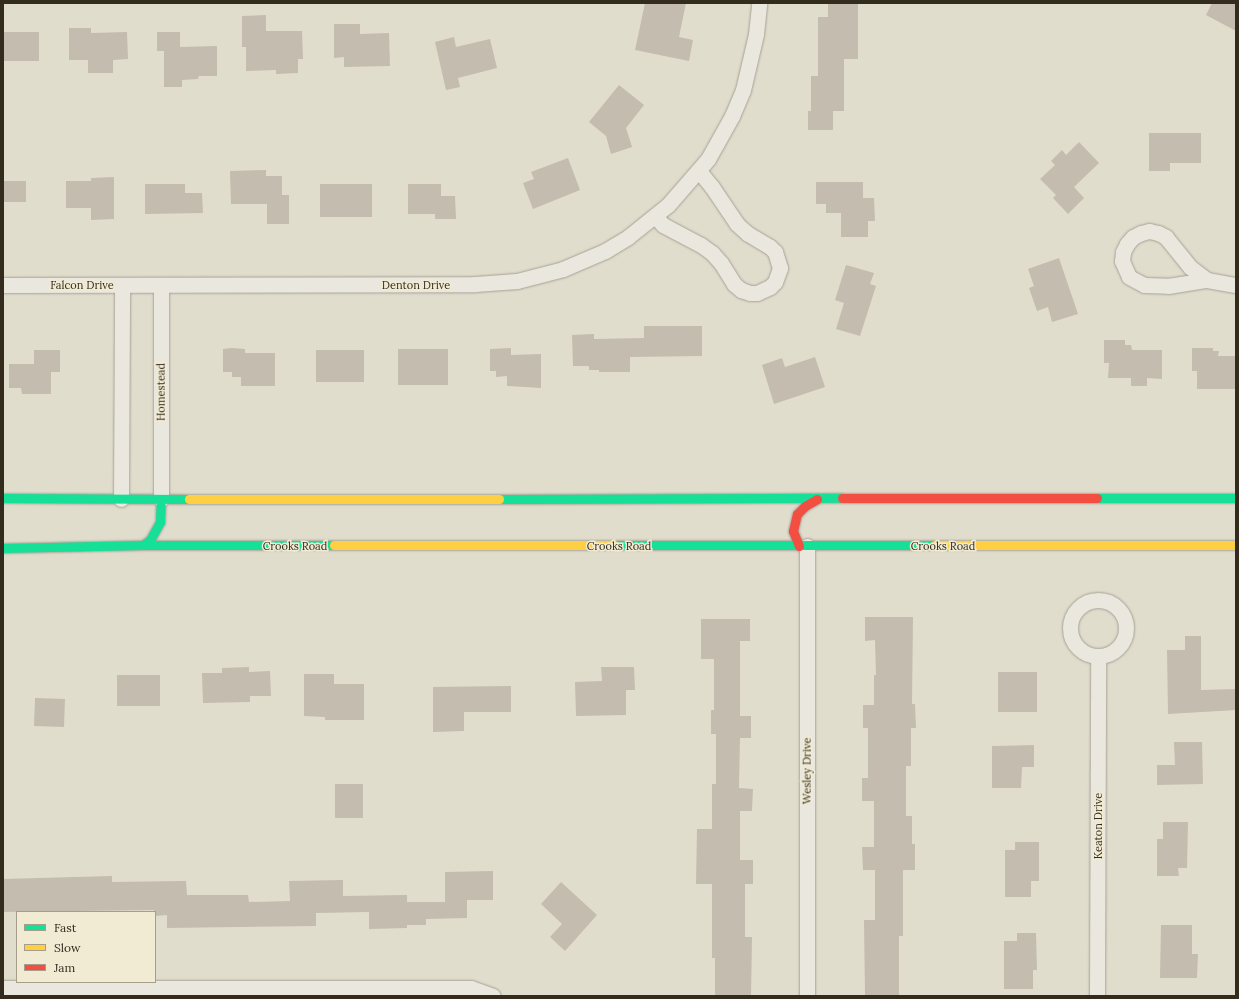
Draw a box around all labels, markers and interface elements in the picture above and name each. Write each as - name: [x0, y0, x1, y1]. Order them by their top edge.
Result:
- street label: Falcon Drive: [50, 278, 114, 292]
- street label: Denton Drive: [382, 278, 450, 292]
- street label: Homestead: [154, 363, 168, 421]
- street label: Crooks Road: [263, 539, 327, 553]
- street label: Crooks Road: [587, 539, 651, 553]
- street label: Crooks Road: [911, 539, 975, 553]
- street label: Wesley Drive: [800, 738, 814, 804]
- street label: Keaton Drive: [1091, 793, 1105, 859]
- legend: [16, 911, 156, 983]
- text: Fast: [54, 920, 77, 935]
- text: Slow: [54, 940, 81, 955]
- text: Jam: [54, 960, 75, 975]

